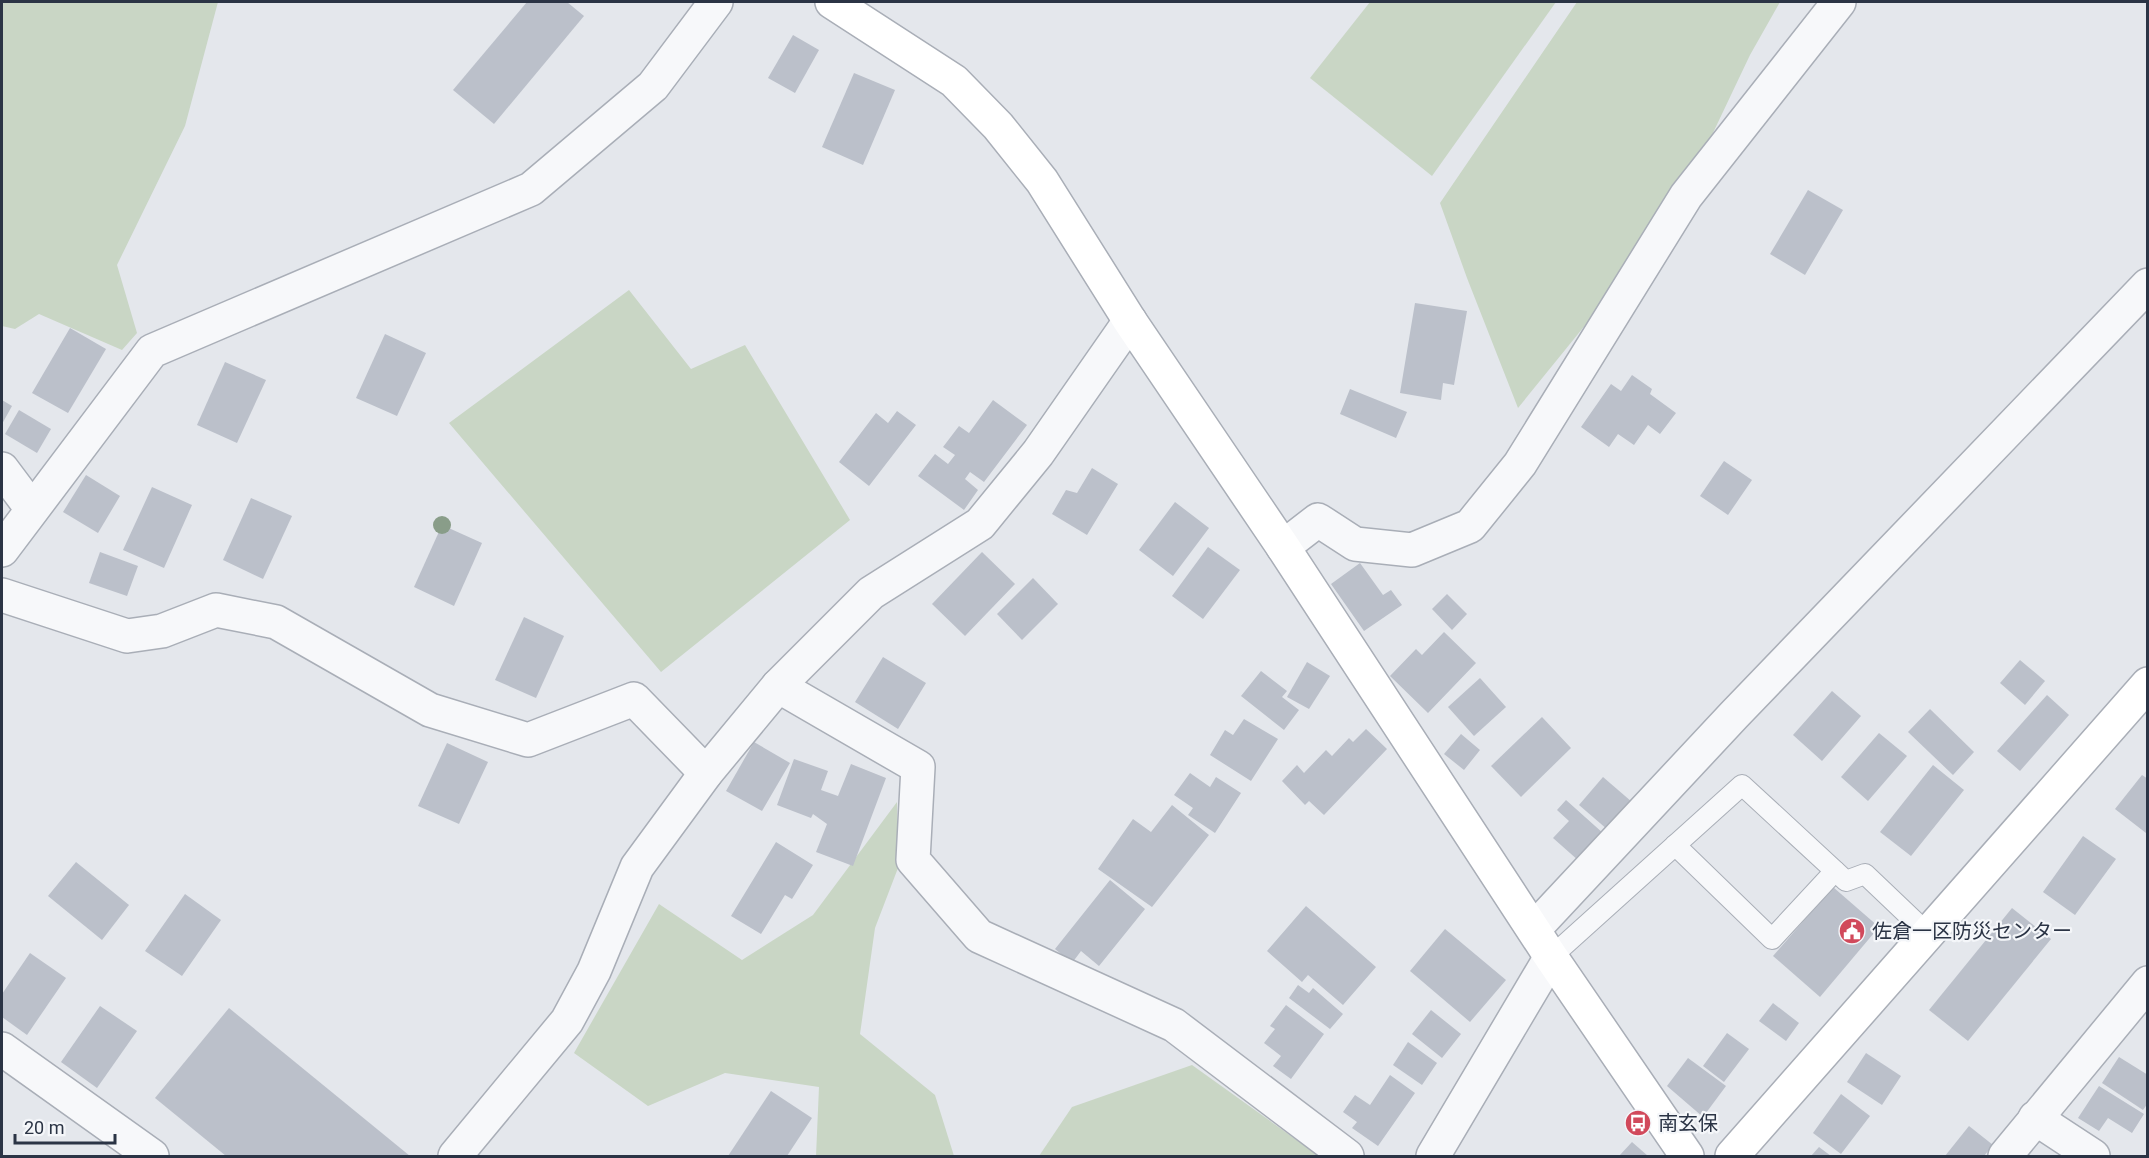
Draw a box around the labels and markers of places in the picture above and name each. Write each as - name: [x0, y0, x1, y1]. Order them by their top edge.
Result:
- public building icon: 佐倉一区防災センター: [1837, 916, 1867, 946]
- place label: 佐倉一区防災センター: [1872, 919, 2072, 943]
- bus stop icon: 南玄保: [1623, 1108, 1653, 1138]
- place label: 南玄保: [1658, 1111, 1718, 1135]

